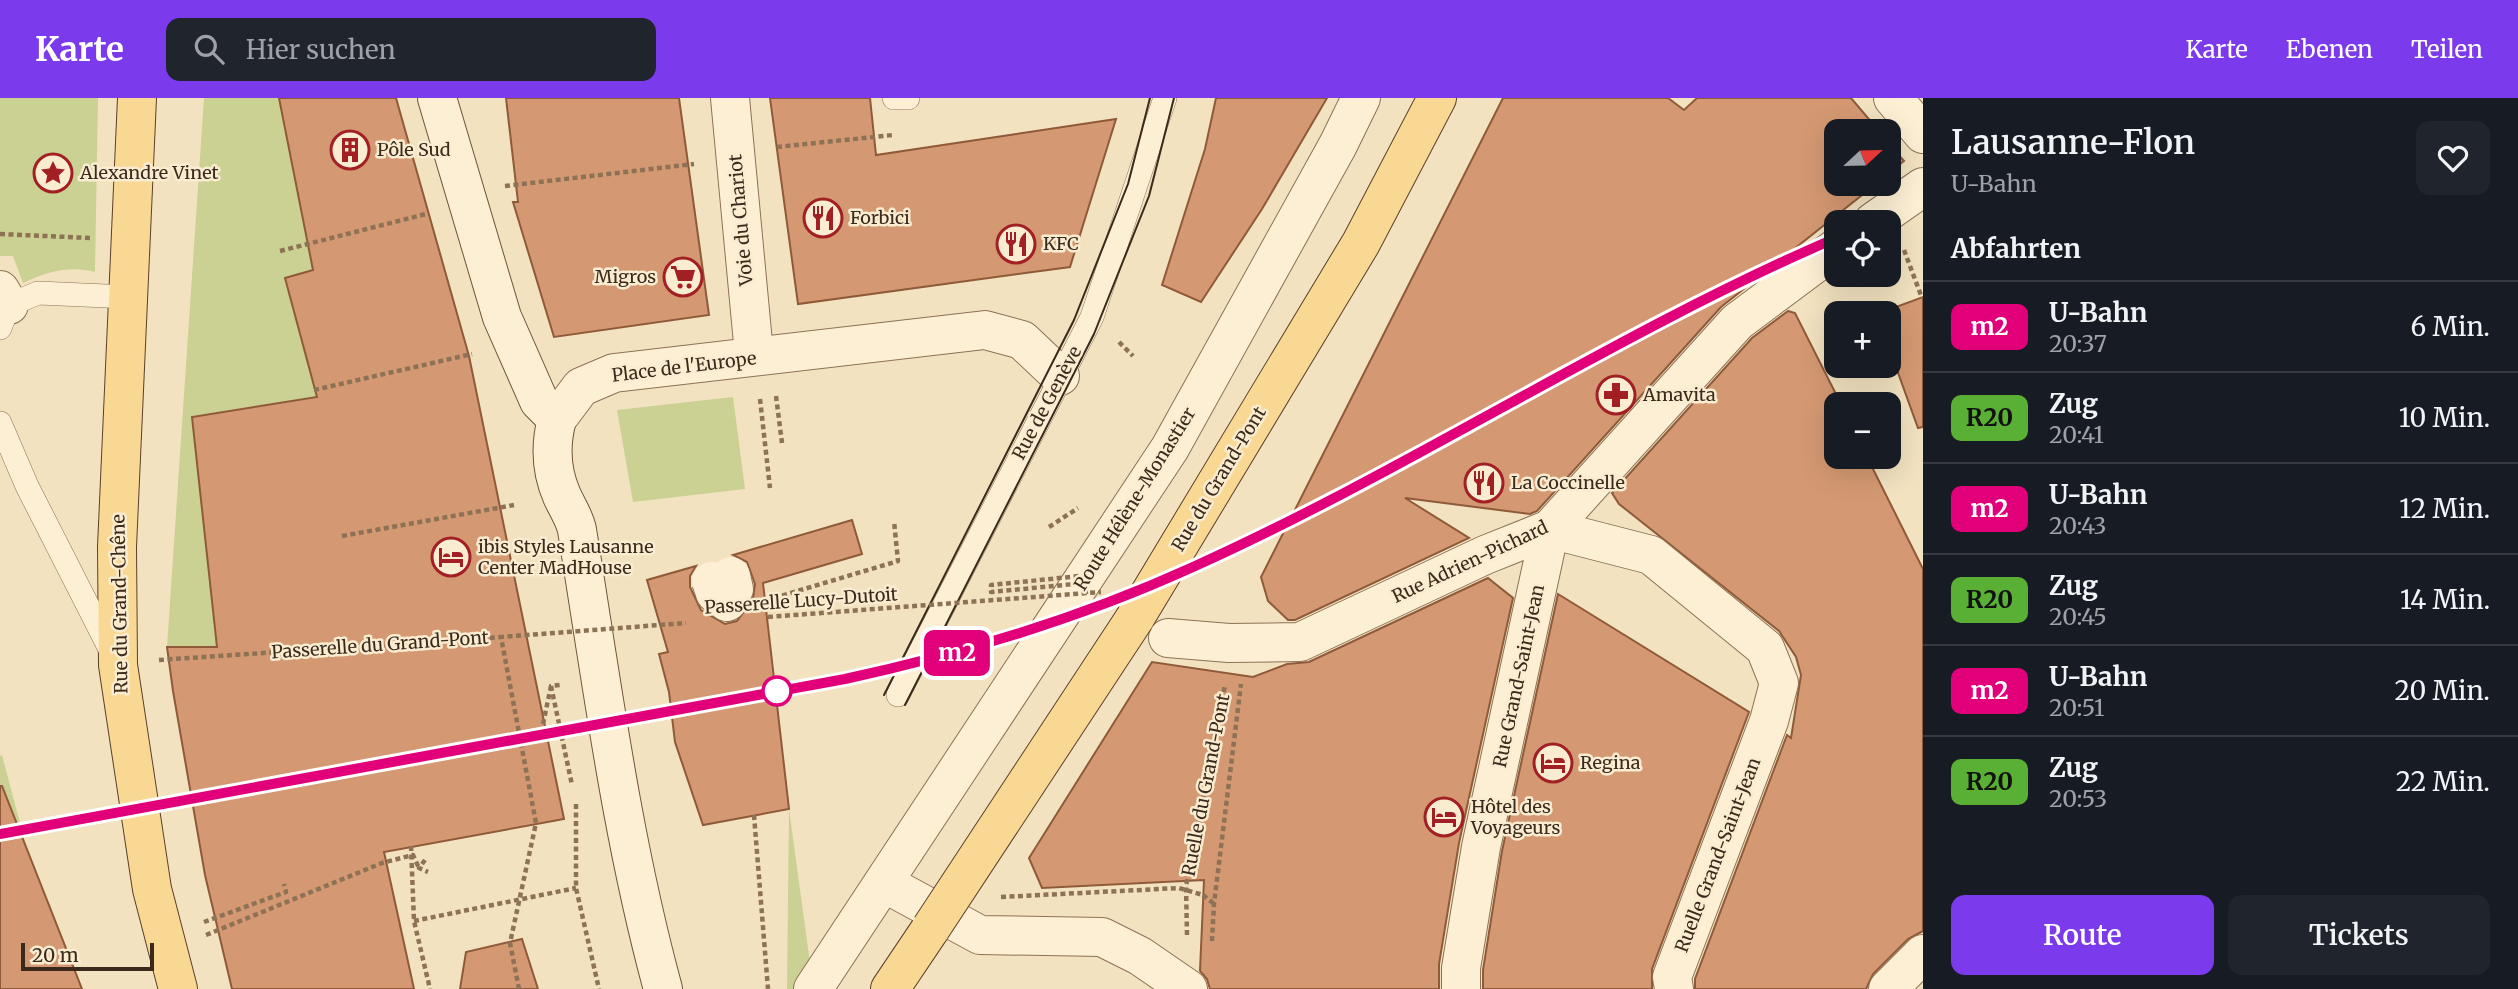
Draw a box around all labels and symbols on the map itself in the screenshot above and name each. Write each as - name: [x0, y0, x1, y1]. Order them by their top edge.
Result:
- north arrow: [1824, 119, 1900, 196]
- building icon: Pôle Sud: [329, 129, 371, 171]
- place label: Pôle Sud: [377, 138, 451, 161]
- place icon: Alexandre Vinet: [32, 152, 74, 194]
- street label: Voie du Chariot: [723, 153, 758, 288]
- place label: Alexandre Vinet: [79, 161, 219, 184]
- restaurant icon: Forbici: [802, 197, 844, 239]
- place label: Forbici: [850, 206, 910, 229]
- restaurant icon: KFC: [995, 223, 1037, 265]
- place label: KFC: [1043, 232, 1079, 255]
- supermarket icon: Migros: [662, 256, 704, 298]
- place label: Migros: [595, 265, 656, 288]
- street label: Rue de Genève: [1007, 342, 1086, 464]
- street label: Place de l'Europe: [610, 346, 758, 387]
- pharmacy icon: Amavita: [1595, 374, 1637, 416]
- place label: Amavita: [1642, 383, 1716, 406]
- street label: Rue du Grand-Pont: [1166, 402, 1271, 555]
- street label: Route Hélène-Monastier: [1069, 403, 1200, 595]
- restaurant icon: La Coccinelle: [1463, 462, 1505, 504]
- place label: La Coccinelle: [1511, 471, 1625, 494]
- street label: Rue du Grand-Chêne: [106, 514, 133, 694]
- street label: Rue Adrien-Pichard: [1388, 515, 1552, 608]
- place label: ibis Styles Lausanne Center MadHouse: [478, 535, 654, 579]
- hotel icon: ibis Styles Lausanne Center MadHouse: [430, 536, 472, 578]
- street label: Passerelle Lucy-Dutoit: [703, 582, 898, 619]
- street label: Rue Grand-Saint-Jean: [1488, 582, 1549, 770]
- street label: Passerelle du Grand-Pont: [271, 625, 489, 664]
- line badge: m2: [926, 630, 988, 676]
- unlabelled marker: [762, 676, 792, 706]
- street label: Ruelle du Grand-Pont: [1177, 692, 1234, 878]
- hotel icon: Regina: [1532, 742, 1574, 784]
- place label: Regina: [1580, 751, 1641, 774]
- street label: Ruelle Grand-Saint-Jean: [1670, 754, 1765, 956]
- place label: Hôtel des Voyageurs: [1470, 795, 1560, 839]
- hotel icon: Hôtel des Voyageurs: [1423, 796, 1465, 838]
- scale bar: [21, 940, 154, 972]

